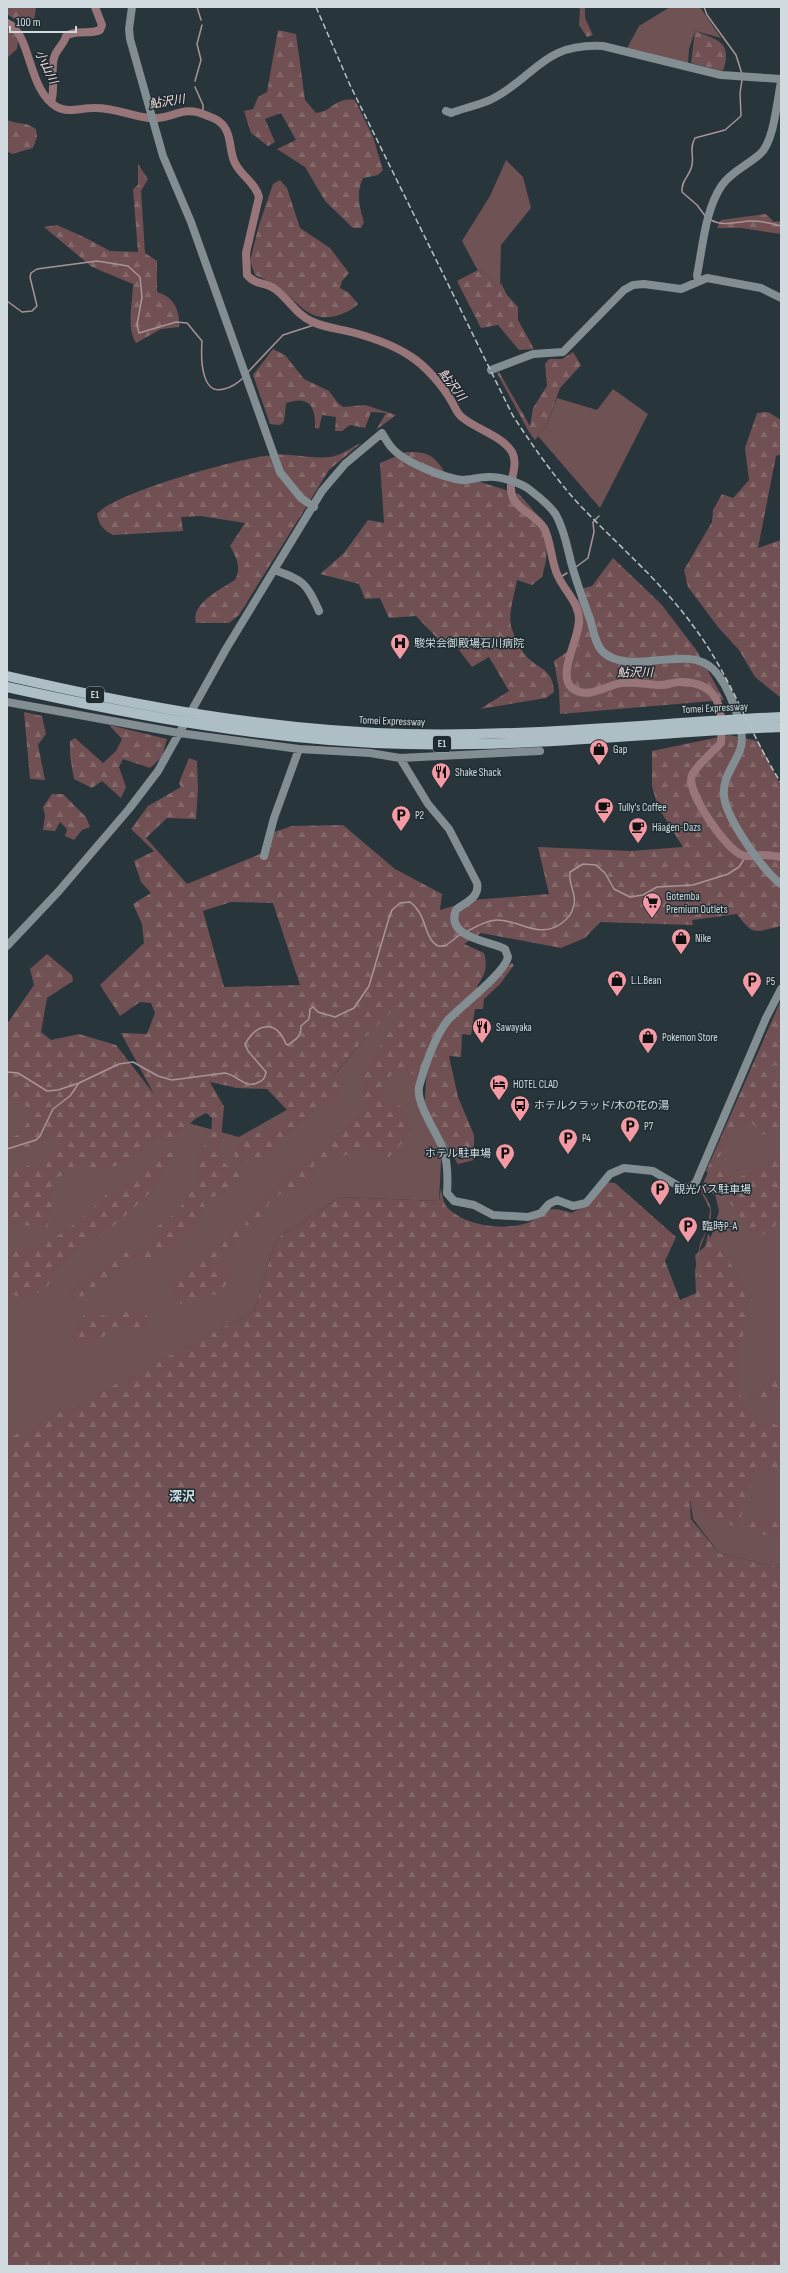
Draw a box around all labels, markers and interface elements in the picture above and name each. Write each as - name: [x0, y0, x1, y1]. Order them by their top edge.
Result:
- scale bar: [10, 8, 76, 34]
- text: 100 m: [16, 15, 41, 30]
- water label: 小山川: [31, 48, 62, 88]
- water label: 鮎沢川: [148, 91, 188, 112]
- water label: 鮎沢川: [435, 366, 470, 405]
- hospital icon: 駿栄会御殿場石川病院: [389, 632, 411, 660]
- place label: 駿栄会御殿場石川病院: [414, 637, 524, 650]
- water label: 鮎沢川: [617, 665, 655, 681]
- road number: E1: [86, 687, 104, 703]
- street label: Tomei Expressway: [681, 700, 749, 716]
- street label: Tomei Expressway: [359, 713, 426, 729]
- road number: E1: [433, 736, 451, 752]
- shop icon: Gap: [588, 738, 610, 766]
- place label: Gap: [613, 743, 627, 756]
- restaurant icon: Shake Shack: [430, 761, 452, 789]
- place label: Shake Shack: [455, 766, 502, 779]
- cafe icon: Tully's Coffee: [593, 796, 615, 824]
- place label: Tully's Coffee: [618, 801, 667, 814]
- parking icon: P2: [390, 804, 412, 832]
- place label: P2: [415, 809, 425, 822]
- cafe icon: Häagen-Dazs: [627, 816, 649, 844]
- place label: Häagen-Dazs: [652, 821, 701, 834]
- place label: Gotemba Premium Outlets: [666, 890, 728, 916]
- supermarket icon: Gotemba Premium Outlets: [641, 891, 663, 919]
- shop icon: Nike: [670, 927, 692, 955]
- place label: Nike: [695, 932, 711, 945]
- shop icon: L.L.Bean: [606, 969, 628, 997]
- parking icon: P5: [741, 970, 763, 998]
- place label: L.L.Bean: [631, 974, 662, 987]
- place label: P5: [766, 975, 775, 988]
- restaurant icon: Sawayaka: [471, 1016, 493, 1044]
- place label: Sawayaka: [496, 1021, 532, 1034]
- shop icon: Pokemon Store: [637, 1026, 659, 1054]
- place label: Pokemon Store: [662, 1031, 718, 1044]
- hotel icon: HOTEL CLAD: [488, 1073, 510, 1101]
- place label: HOTEL CLAD: [513, 1078, 558, 1091]
- bus stop icon: ホテルクラッド/木の花の湯: [509, 1094, 531, 1122]
- place label: ホテルクラッド/木の花の湯: [534, 1099, 669, 1112]
- parking icon: P7: [619, 1115, 641, 1143]
- place label: P7: [644, 1120, 654, 1133]
- parking icon: P4: [557, 1127, 579, 1155]
- place label: P4: [582, 1132, 591, 1145]
- parking icon: ホテル駐車場: [494, 1142, 516, 1170]
- place label: ホテル駐車場: [425, 1147, 491, 1160]
- parking icon: 観光バス駐車場: [649, 1178, 671, 1206]
- place label: 観光バス駐車場: [674, 1183, 751, 1196]
- parking icon: 臨時P-A: [677, 1215, 699, 1243]
- place label: 臨時P-A: [702, 1220, 737, 1233]
- district label: 深沢: [169, 1489, 195, 1505]

